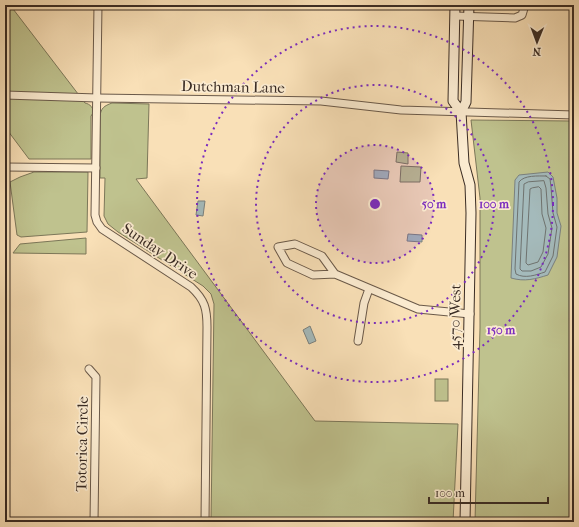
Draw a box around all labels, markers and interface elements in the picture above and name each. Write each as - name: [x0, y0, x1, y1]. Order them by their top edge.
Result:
- north arrow: [517, 22, 557, 62]
- text: N: [532, 45, 541, 58]
- street label: Dutchman Lane: [181, 77, 286, 97]
- centre of rings: [368, 197, 382, 211]
- text: 50 m: [422, 197, 447, 211]
- text: 100 m: [479, 197, 510, 211]
- street label: Sunday Drive: [119, 219, 202, 283]
- street label: 4570 West: [445, 283, 465, 350]
- text: 150 m: [487, 323, 516, 337]
- street label: Totorica Circle: [72, 396, 92, 492]
- scale bar: [429, 479, 548, 505]
- text: 100 m: [435, 486, 465, 500]

